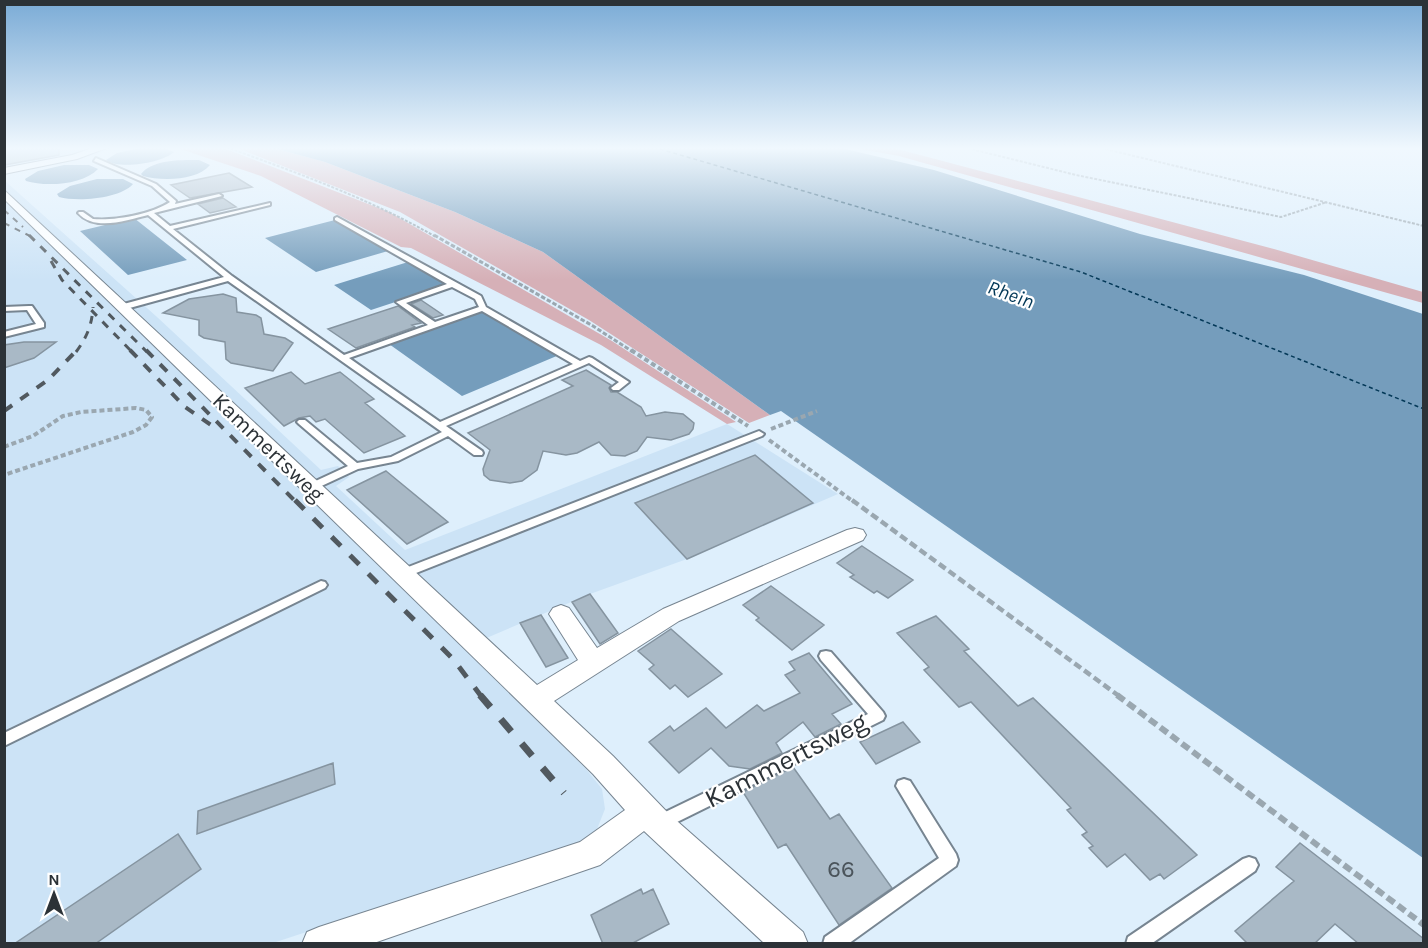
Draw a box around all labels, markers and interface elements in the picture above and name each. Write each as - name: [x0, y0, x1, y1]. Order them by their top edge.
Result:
- water label: Rhein: [985, 276, 1037, 313]
- street label: Kammertsweg: [207, 388, 330, 508]
- street label: Kammertsweg: [699, 705, 873, 815]
- house number: 66: [827, 855, 855, 883]
- north arrow: [24, 864, 84, 924]
- text: N: [48, 870, 60, 889]

